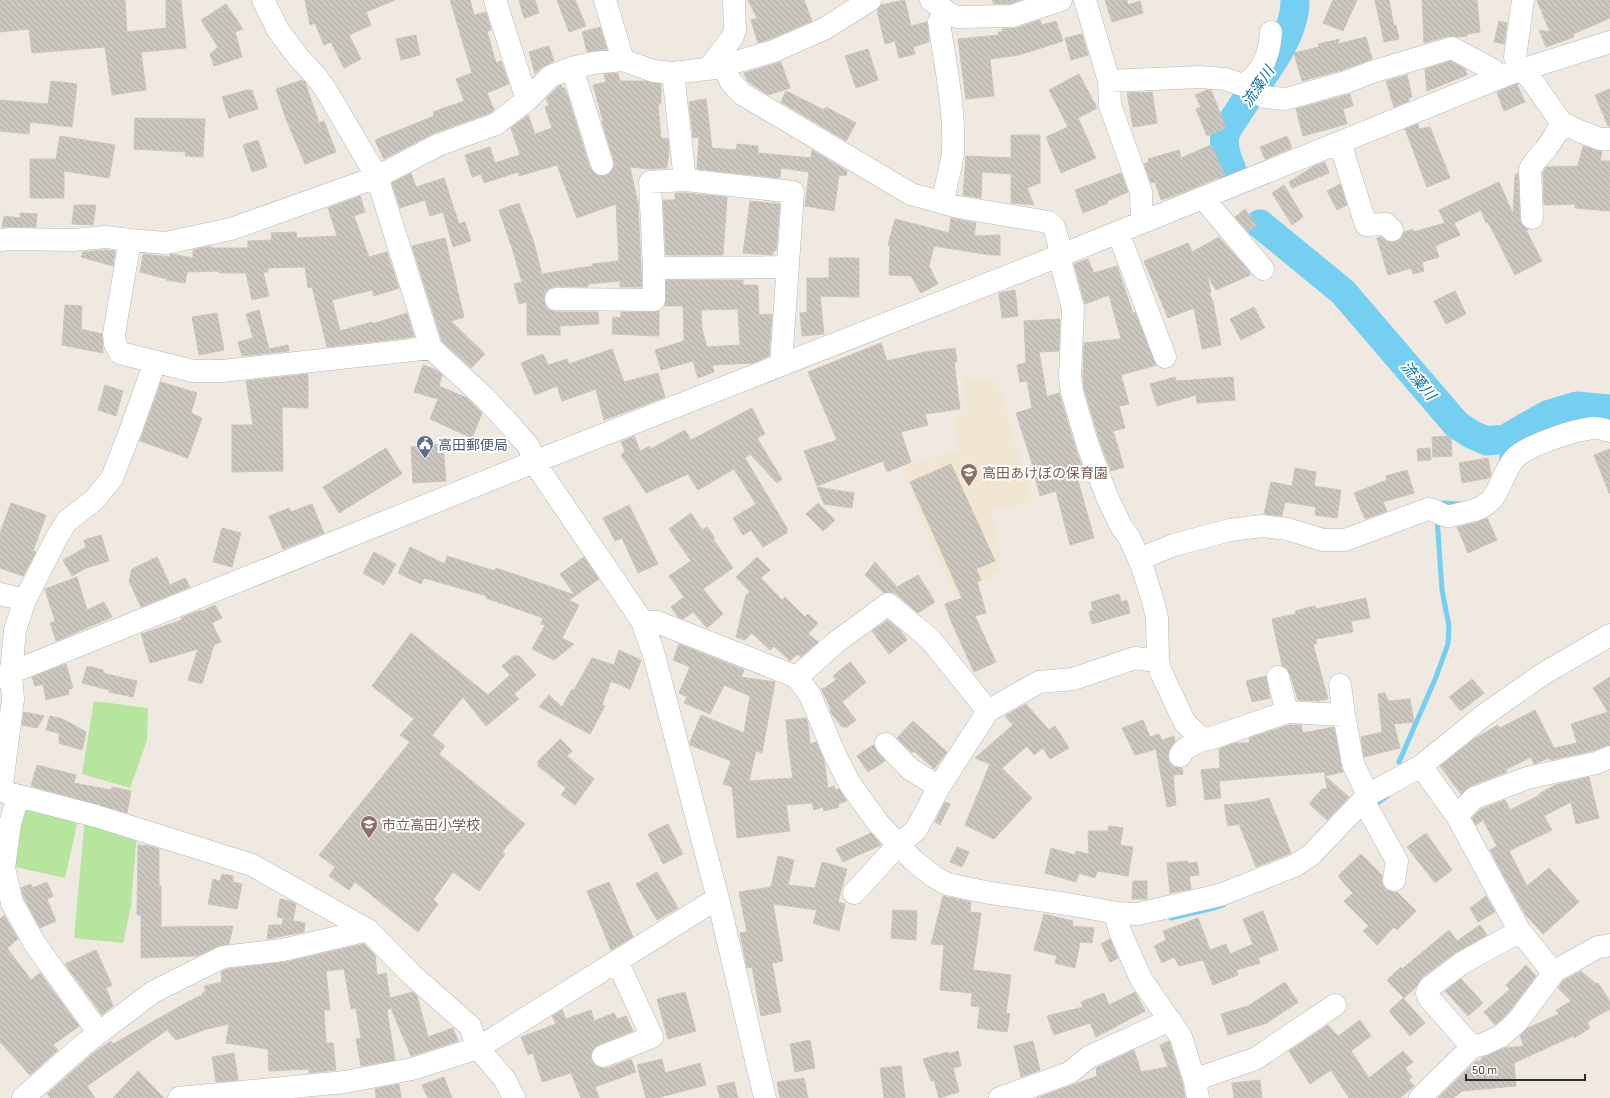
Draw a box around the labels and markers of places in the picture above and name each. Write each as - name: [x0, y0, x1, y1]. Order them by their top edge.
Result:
- public building icon: 高田郵便局: [415, 434, 435, 459]
- place label: 高田郵便局: [438, 436, 508, 453]
- school or university icon: 高田あけぼの保育園: [959, 462, 979, 487]
- place label: 高田あけぼの保育園: [982, 464, 1108, 481]
- school or university icon: 市立高田小学校: [359, 814, 379, 839]
- place label: 市立高田小学校: [382, 816, 480, 833]

